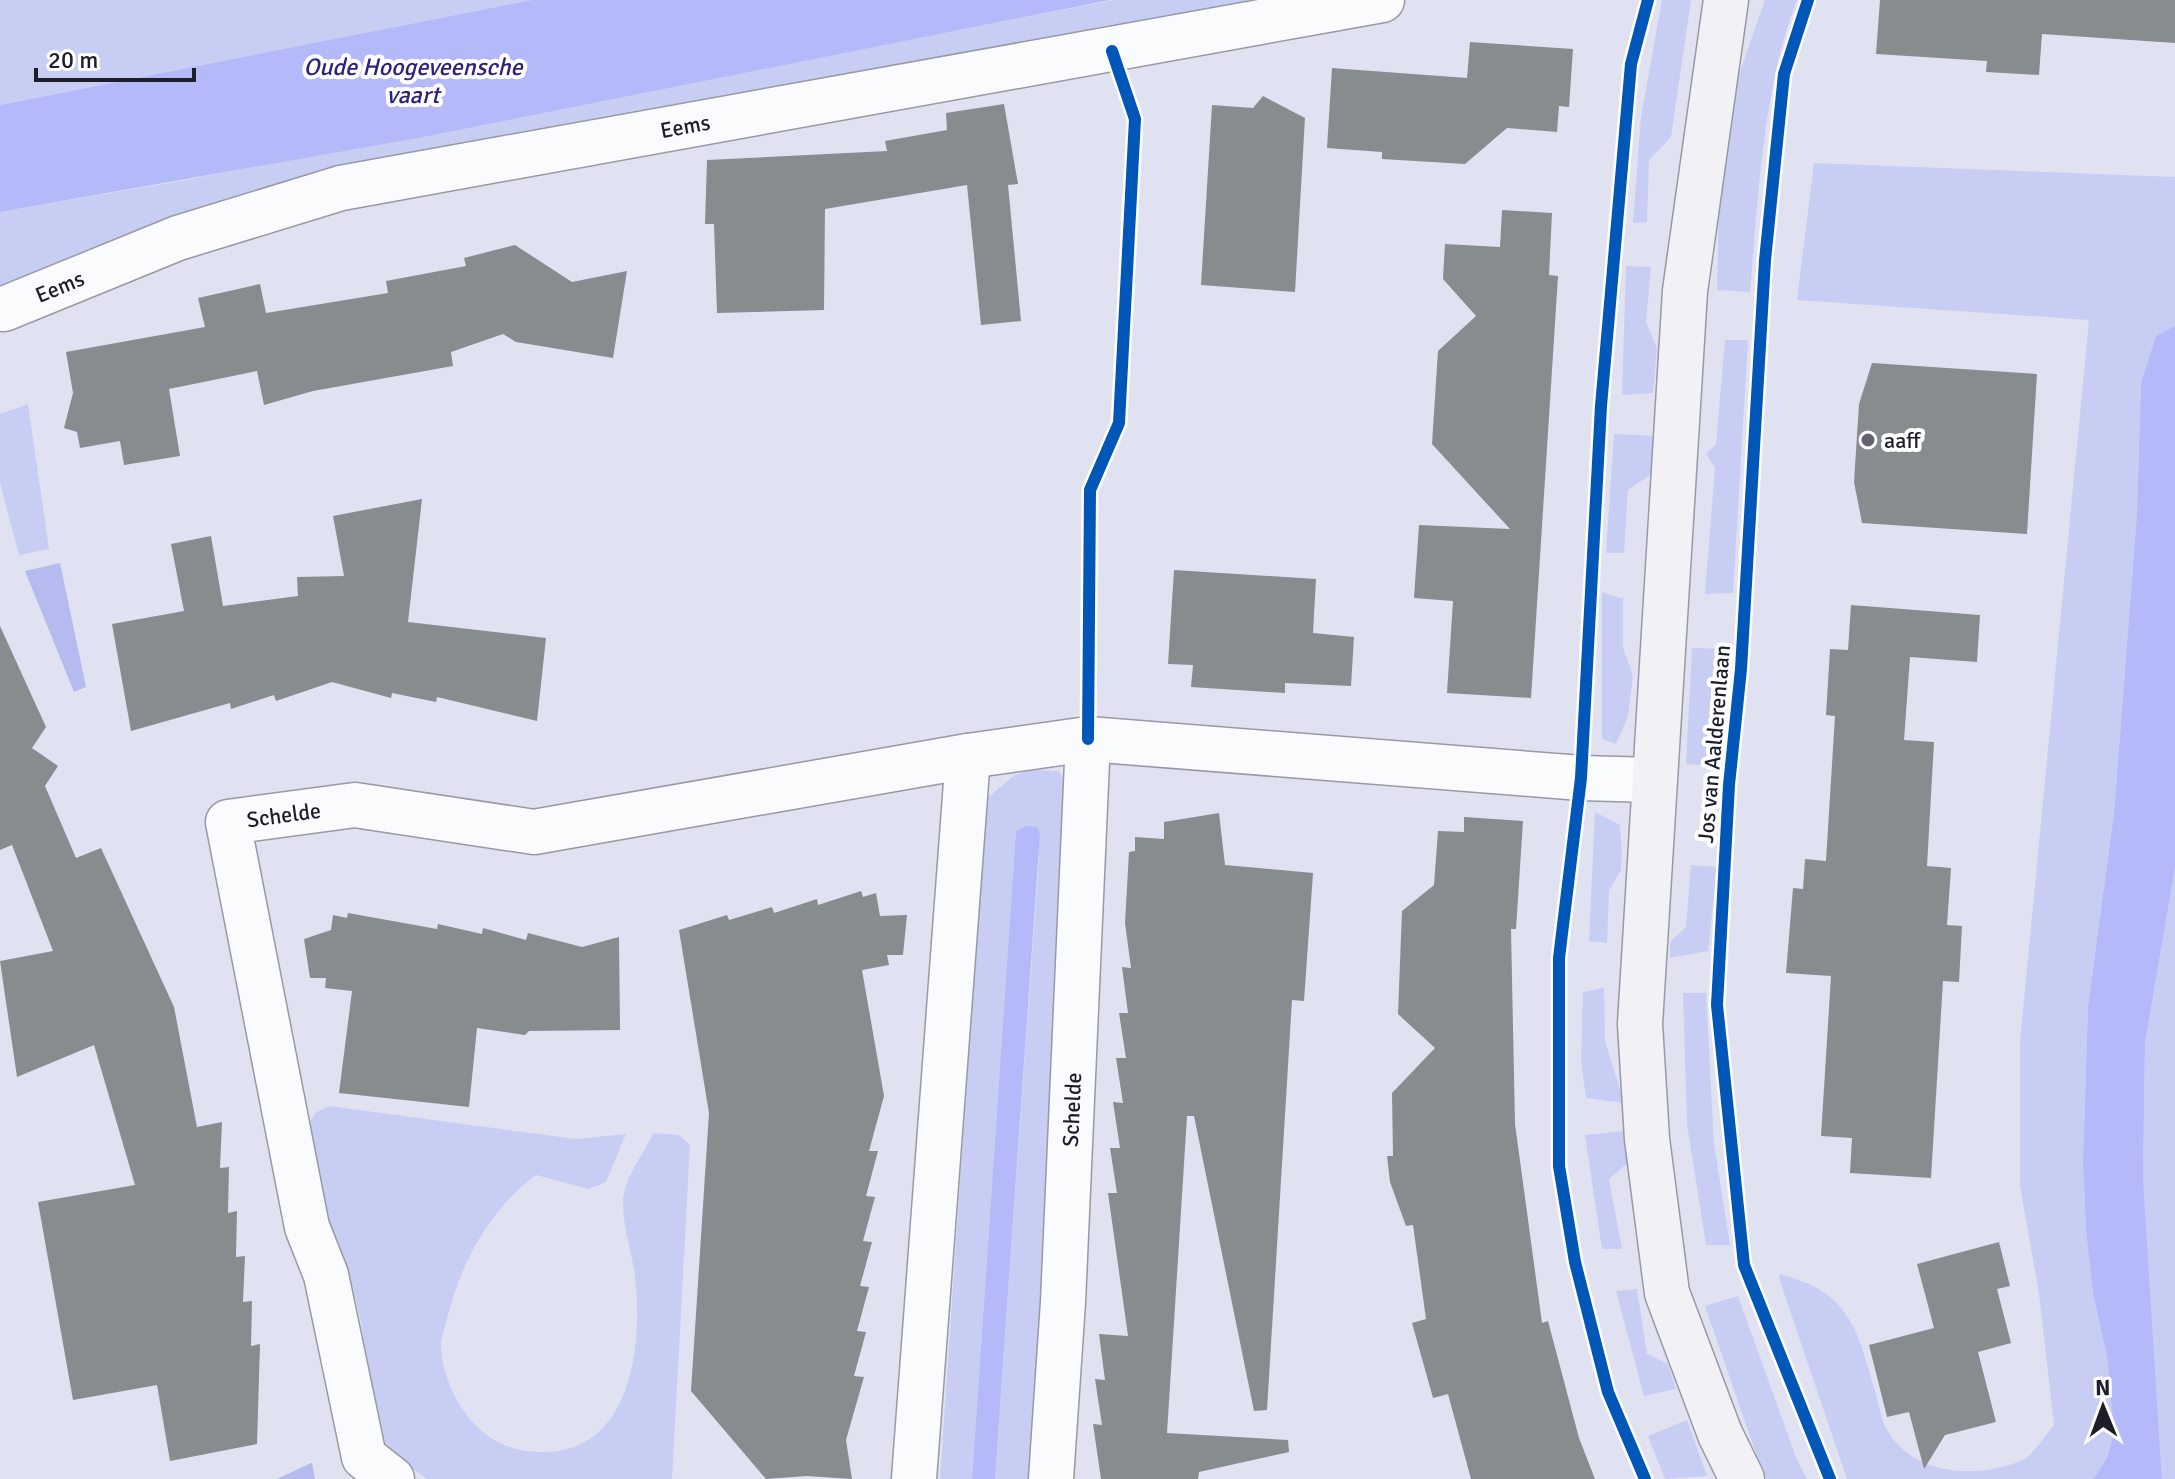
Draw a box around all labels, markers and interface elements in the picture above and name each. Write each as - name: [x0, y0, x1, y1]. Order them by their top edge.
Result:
- scale bar: [36, 32, 194, 82]
- text: 20 m: [48, 45, 98, 75]
- water label: Oude Hoogeveensche vaart: [303, 52, 524, 110]
- street label: Eems: [658, 108, 712, 144]
- street label: Eems: [31, 264, 88, 308]
- place label: aaff: [1884, 427, 1921, 454]
- marker: aaff: [1859, 431, 1877, 449]
- street label: Jos van Aalderenlaan: [1692, 644, 1736, 844]
- street label: Schelde: [245, 796, 322, 833]
- street label: Schelde: [1056, 1072, 1087, 1147]
- north arrow: [2063, 1367, 2143, 1447]
- text: N: [2095, 1374, 2111, 1401]

